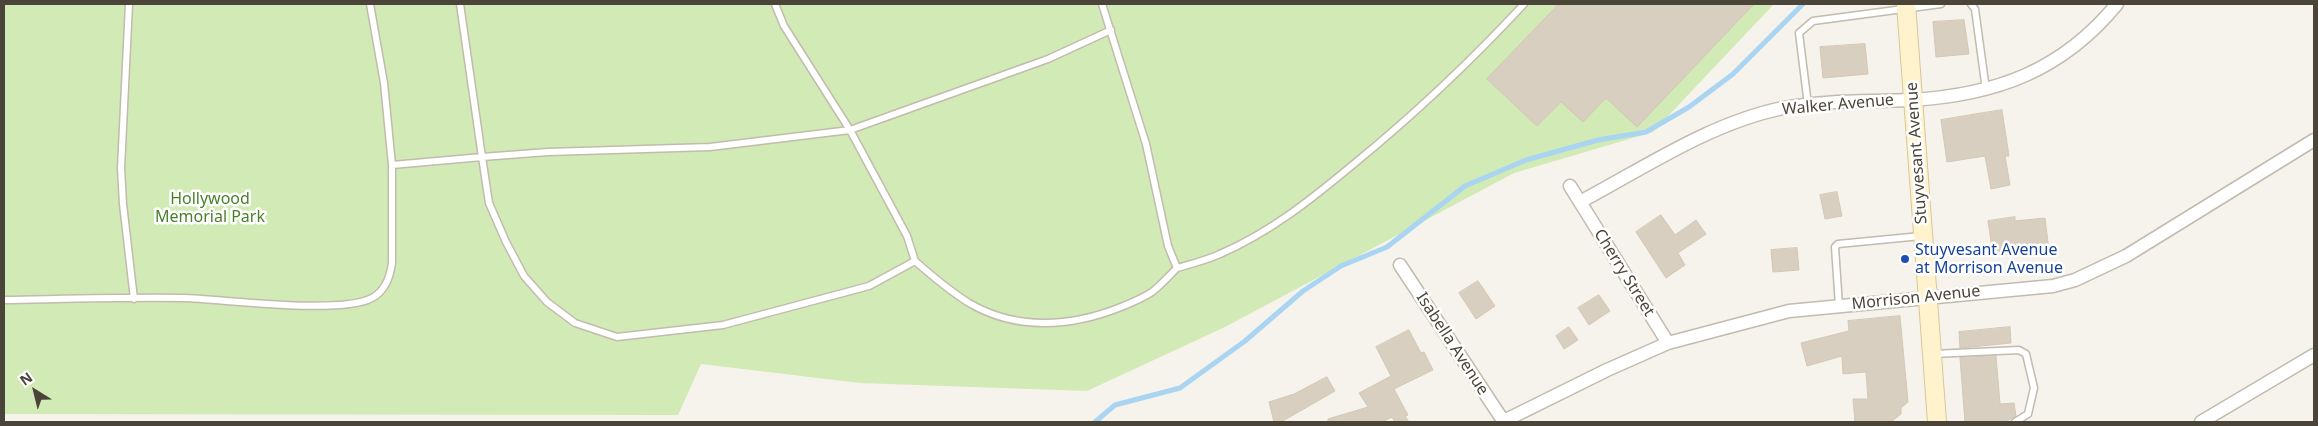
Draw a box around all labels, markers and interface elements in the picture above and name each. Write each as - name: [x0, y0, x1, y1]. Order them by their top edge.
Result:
- street label: Stuyvesant Avenue: [1902, 81, 1932, 225]
- street label: Walker Avenue: [1781, 91, 1895, 119]
- park label: Hollywood Memorial Park: [155, 189, 265, 227]
- street label: Cherry Street: [1590, 226, 1658, 320]
- place label: Stuyvesant Avenue at Morrison Avenue: [1915, 240, 2063, 278]
- marker: Stuyvesant Avenue at Morrison Avenue: [1899, 253, 1911, 265]
- street label: Morrison Avenue: [1851, 282, 1981, 314]
- street label: Isabella Avenue: [1412, 289, 1492, 399]
- north arrow: [10, 366, 60, 416]
- text: N: [16, 367, 36, 389]

